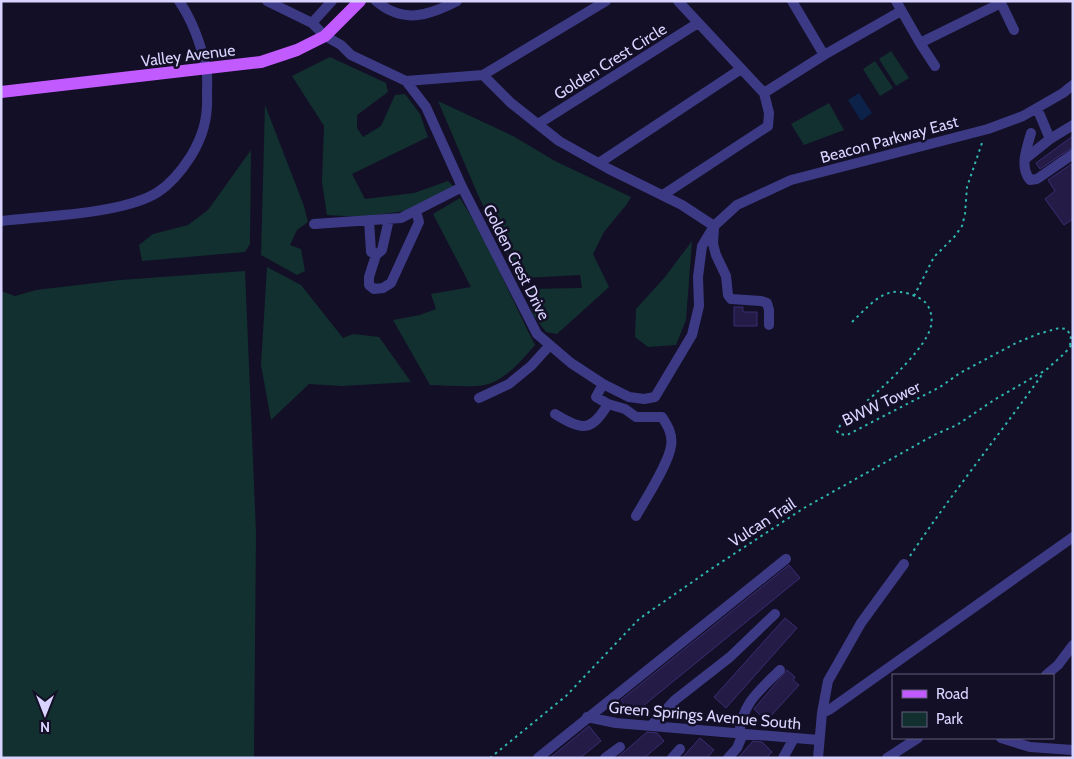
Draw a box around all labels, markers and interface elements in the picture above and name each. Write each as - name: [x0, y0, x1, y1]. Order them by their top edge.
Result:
- street label: Golden Crest Circle: [551, 19, 670, 104]
- street label: Valley Avenue: [140, 40, 236, 71]
- street label: Beacon Parkway East: [818, 112, 961, 167]
- street label: Golden Crest Drive: [479, 201, 554, 323]
- street label: BWW Tower: [839, 377, 924, 430]
- street label: Vulcan Trail: [725, 494, 799, 551]
- legend: [892, 674, 1054, 739]
- text: Road: [936, 685, 969, 703]
- north arrow: [20, 689, 70, 739]
- street label: Green Springs Avenue South: [608, 698, 802, 733]
- text: Park: [936, 710, 963, 728]
- text: N: [40, 718, 50, 736]

